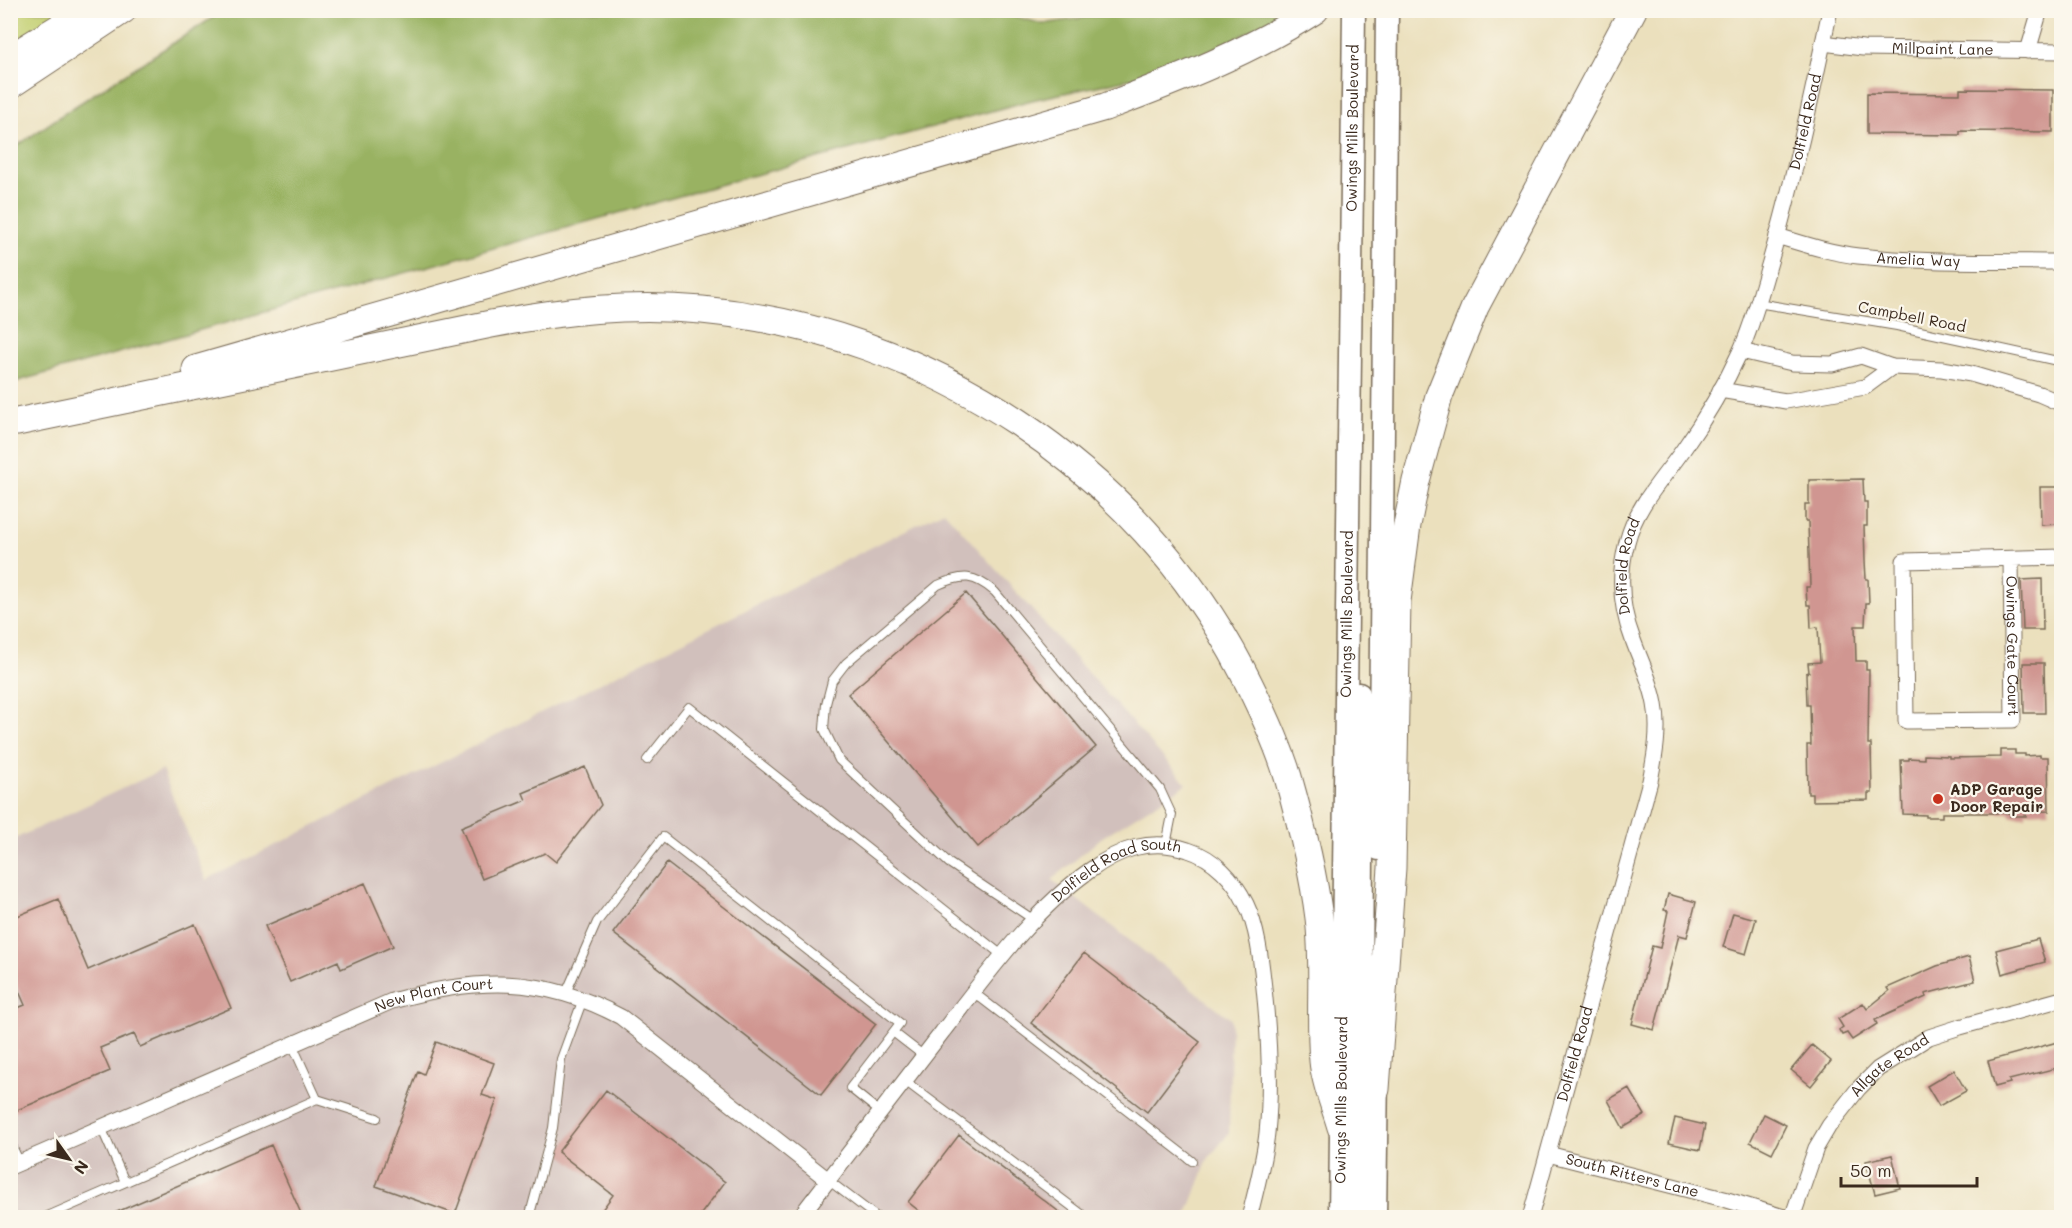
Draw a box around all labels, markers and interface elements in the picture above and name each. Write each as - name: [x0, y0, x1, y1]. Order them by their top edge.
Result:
- street label: Millpaint Lane: [1892, 37, 1994, 59]
- street label: Owings Mills Boulevard: [1341, 44, 1363, 212]
- street label: Dolfield Road: [1784, 72, 1825, 172]
- street label: Amelia Way: [1875, 247, 1961, 270]
- street label: Campbell Road: [1856, 296, 1968, 336]
- street label: Dolfield Road: [1611, 514, 1644, 617]
- street label: Owings Mills Boulevard: [1335, 530, 1357, 698]
- street label: Owings Gate Court: [2002, 576, 2024, 716]
- place label: ADP Garage Door Repair: [1950, 779, 2043, 816]
- marker: ADP Garage Door Repair: [1931, 792, 1945, 806]
- street label: Dolfield Road South: [1047, 834, 1183, 906]
- street label: New Plant Court: [371, 973, 493, 1016]
- street label: Dolfield Road: [1551, 1004, 1597, 1104]
- street label: Owings Mills Boulevard: [1329, 1016, 1351, 1184]
- street label: Allgate Road: [1845, 1029, 1932, 1101]
- north arrow: [39, 1129, 99, 1189]
- street label: South Ritters Lane: [1564, 1148, 1701, 1201]
- scale bar: [1841, 1150, 1978, 1188]
- text: N: [70, 1157, 94, 1179]
- text: 50 m: [1850, 1158, 1892, 1182]

